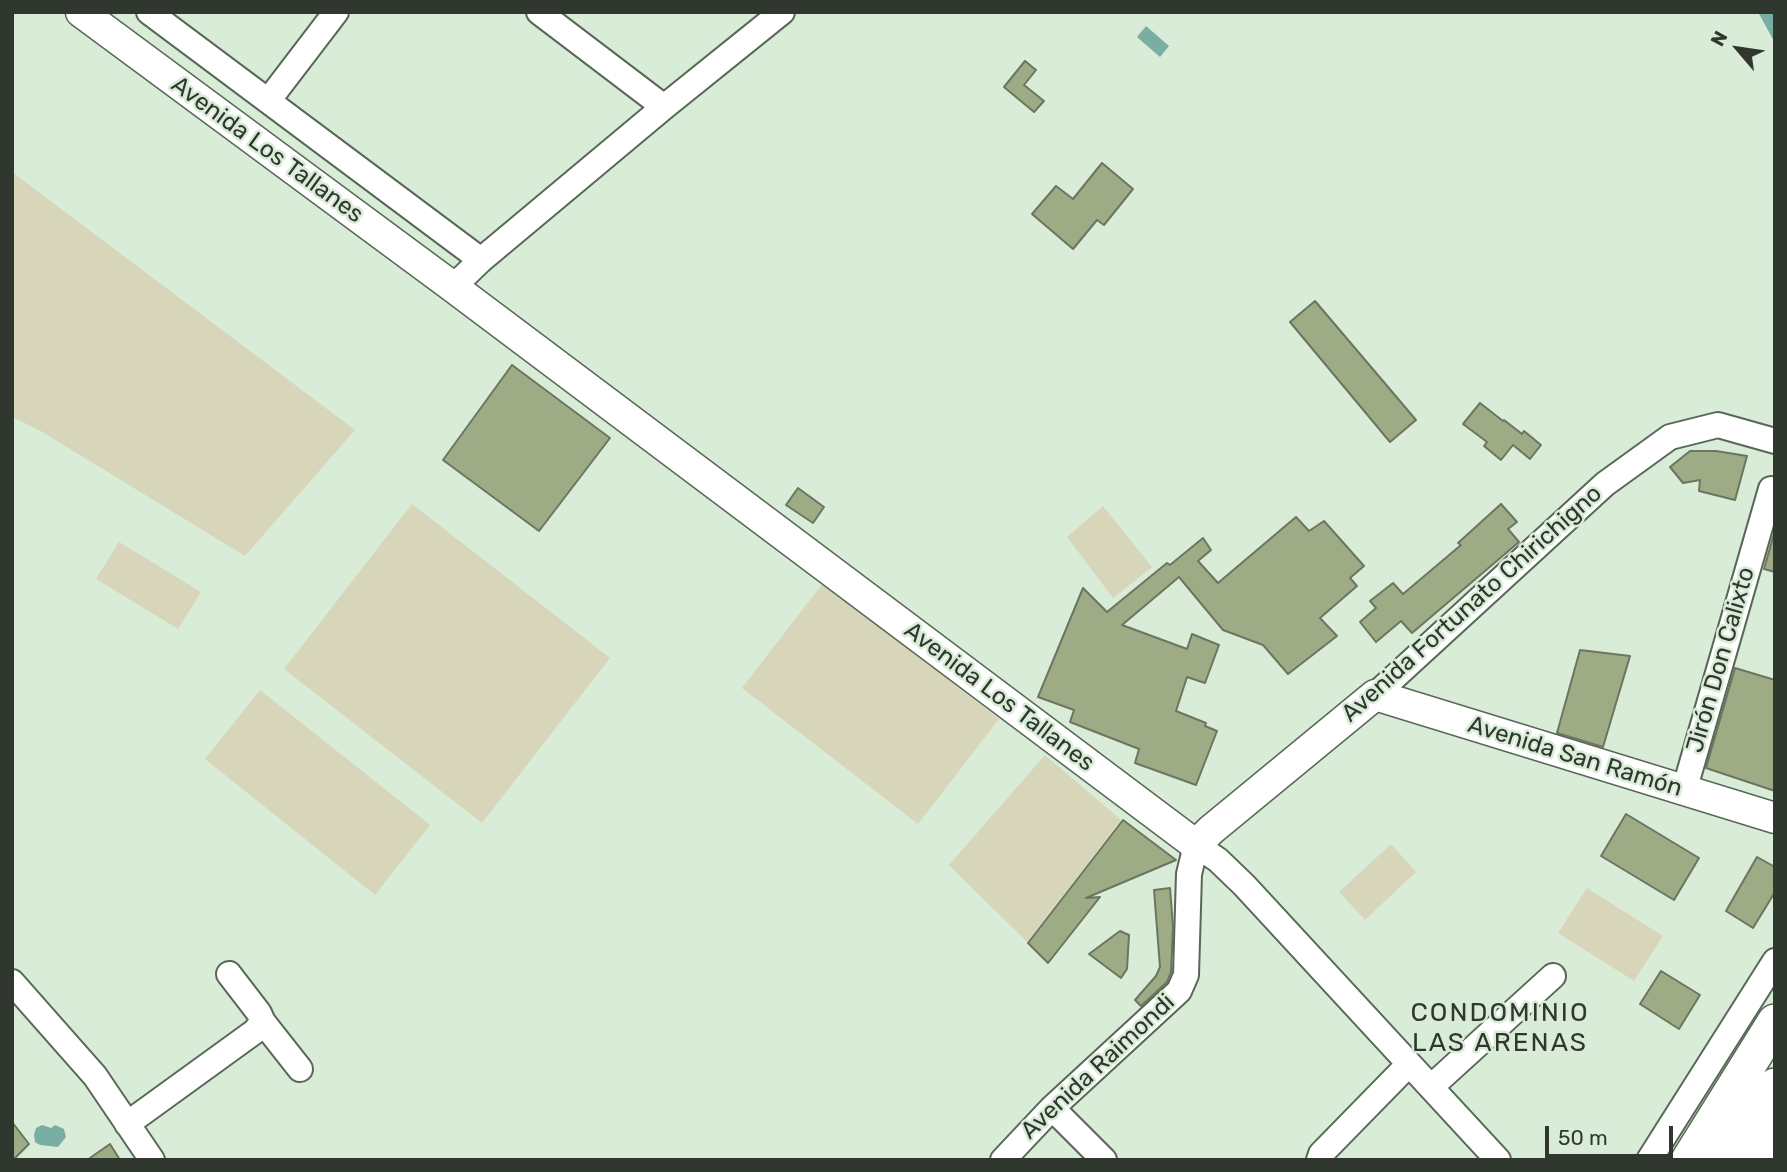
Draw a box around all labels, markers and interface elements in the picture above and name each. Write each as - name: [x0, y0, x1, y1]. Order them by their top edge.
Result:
- north arrow: [1703, 14, 1773, 84]
- text: N: [1706, 27, 1733, 50]
- street label: Avenida Los Tallanes: [165, 71, 369, 229]
- street label: Avenida Fortunato Chirichigno: [1336, 479, 1608, 729]
- street label: Jirón Don Calixto: [1681, 564, 1761, 756]
- street label: Avenida Los Tallanes: [898, 616, 1100, 778]
- street label: Avenida San Ramón: [1464, 711, 1686, 803]
- street label: Avenida Raimondi: [1015, 988, 1181, 1146]
- district label: CONDOMINIO LAS ARENAS: [1412, 997, 1588, 1058]
- scale bar: [1549, 1112, 1677, 1156]
- text: 50 m: [1558, 1125, 1608, 1150]

